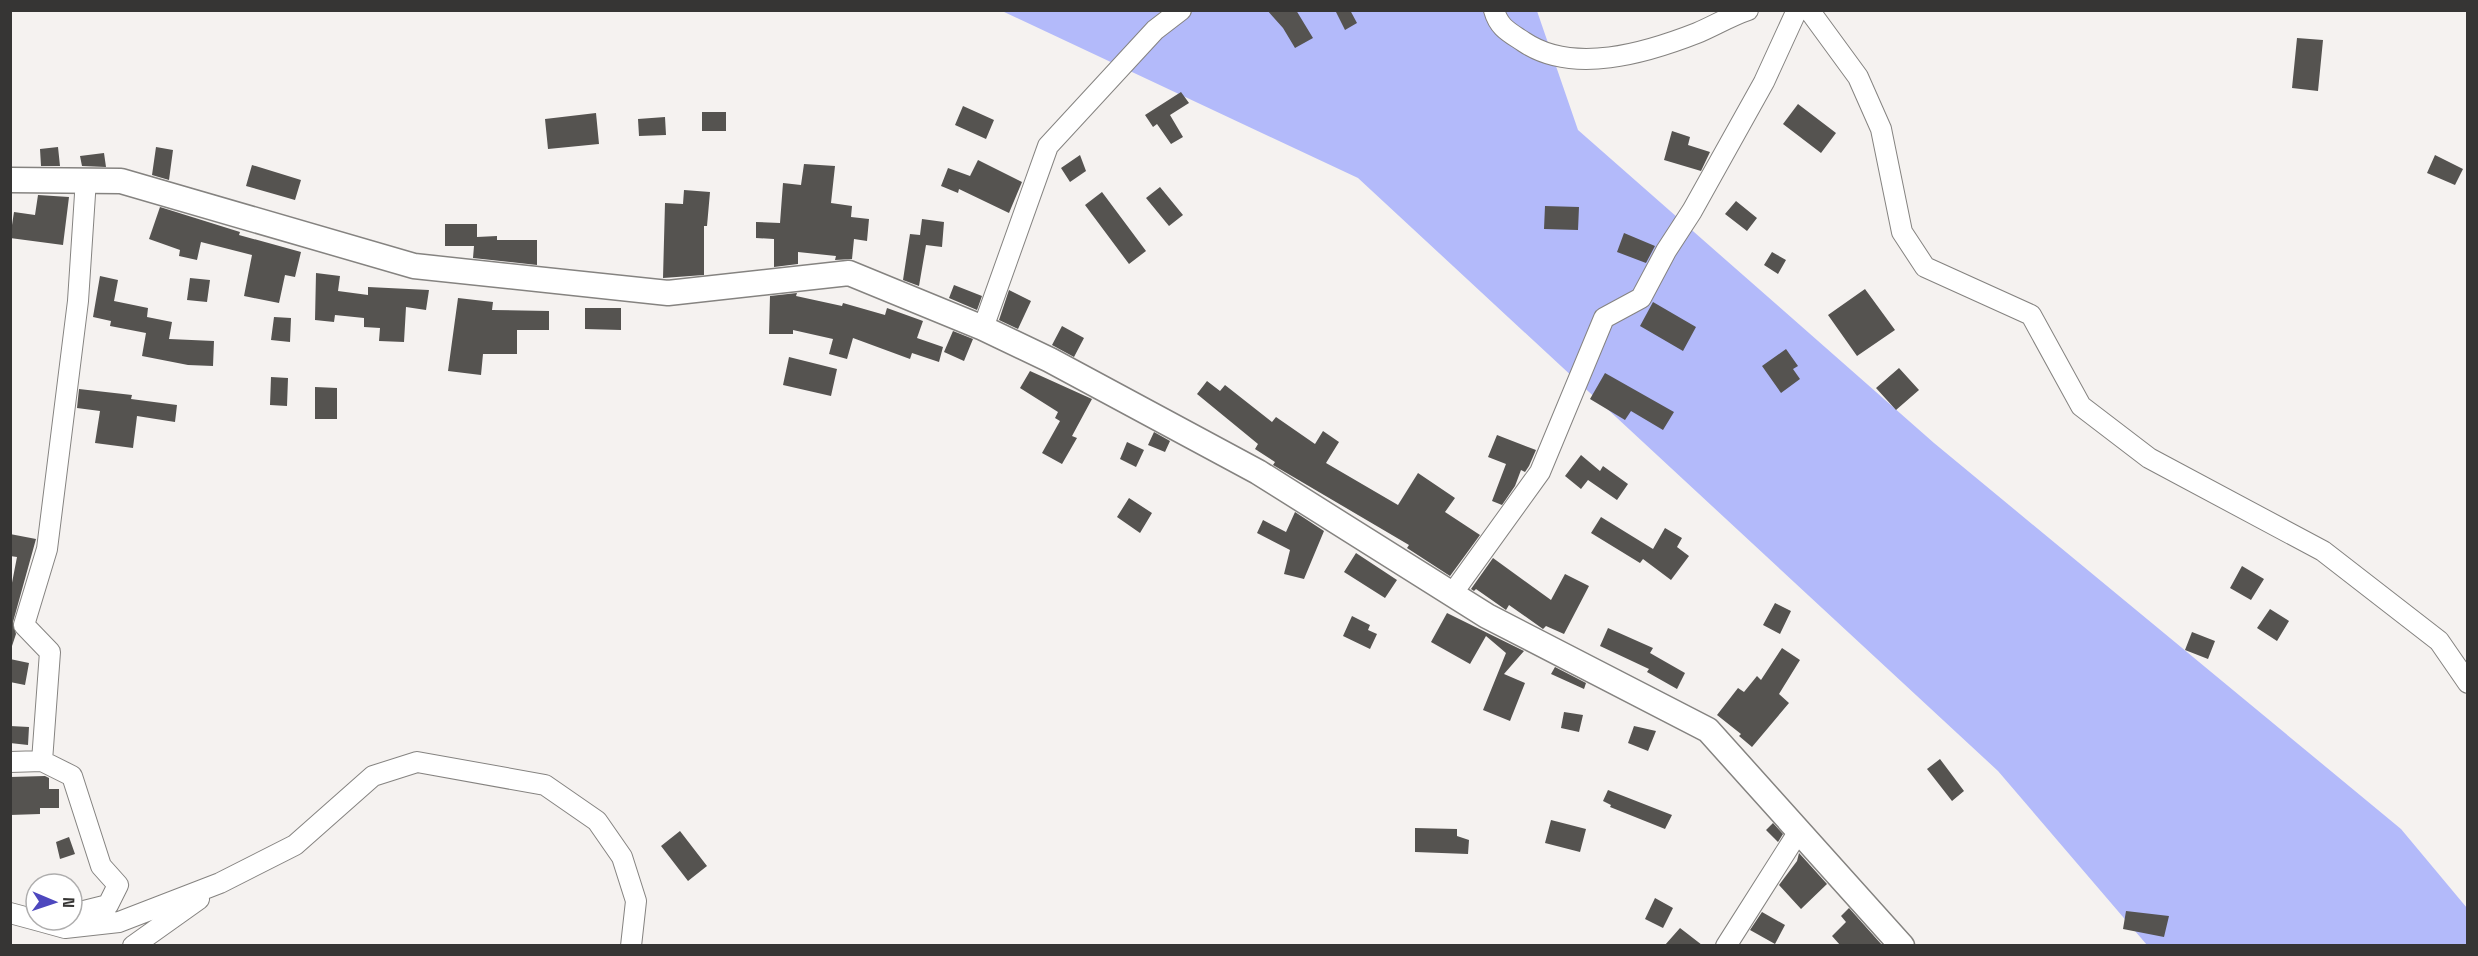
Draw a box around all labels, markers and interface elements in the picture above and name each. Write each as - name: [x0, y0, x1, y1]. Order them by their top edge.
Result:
- north arrow: [24, 872, 84, 932]
- text: N: [58, 897, 79, 908]

